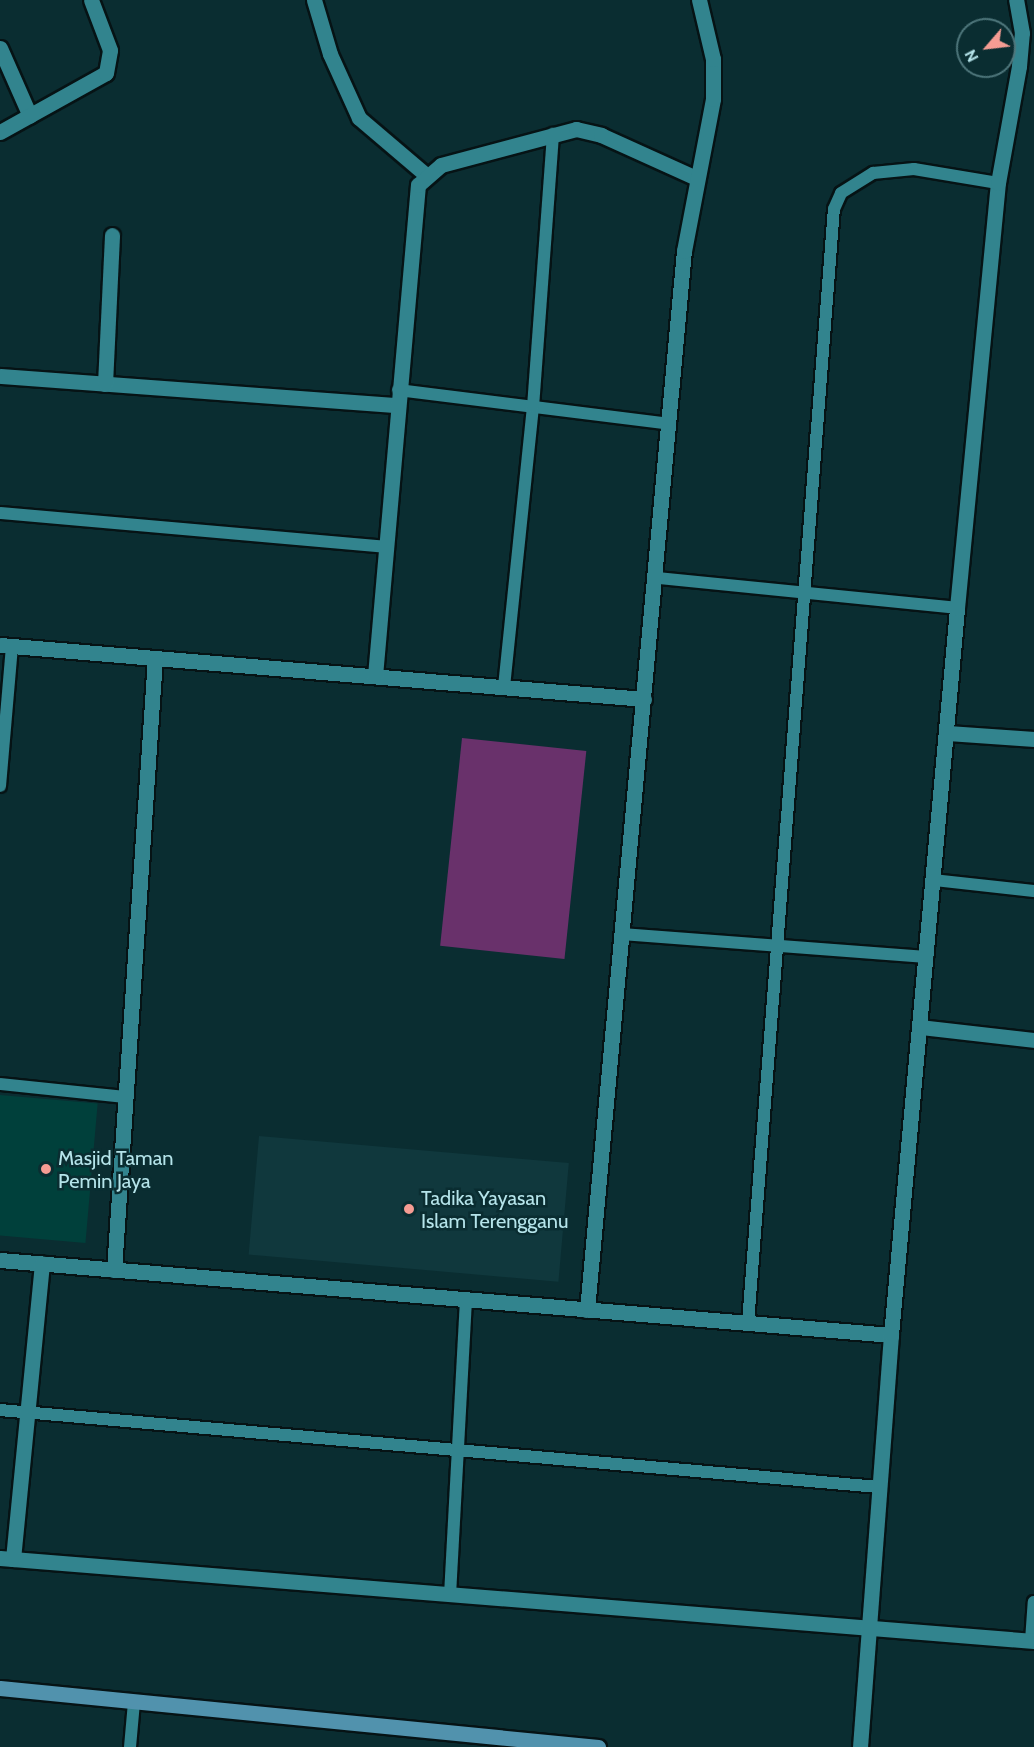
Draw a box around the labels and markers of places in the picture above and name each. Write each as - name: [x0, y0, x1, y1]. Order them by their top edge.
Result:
- place label: Masjid Taman Pemin Jaya: [58, 1146, 173, 1193]
- marker: Masjid Taman Pemin Jaya: [39, 1162, 53, 1176]
- place label: Tadika Yayasan Islam Terengganu: [421, 1186, 569, 1233]
- marker: Tadika Yayasan Islam Terengganu: [402, 1202, 416, 1216]

